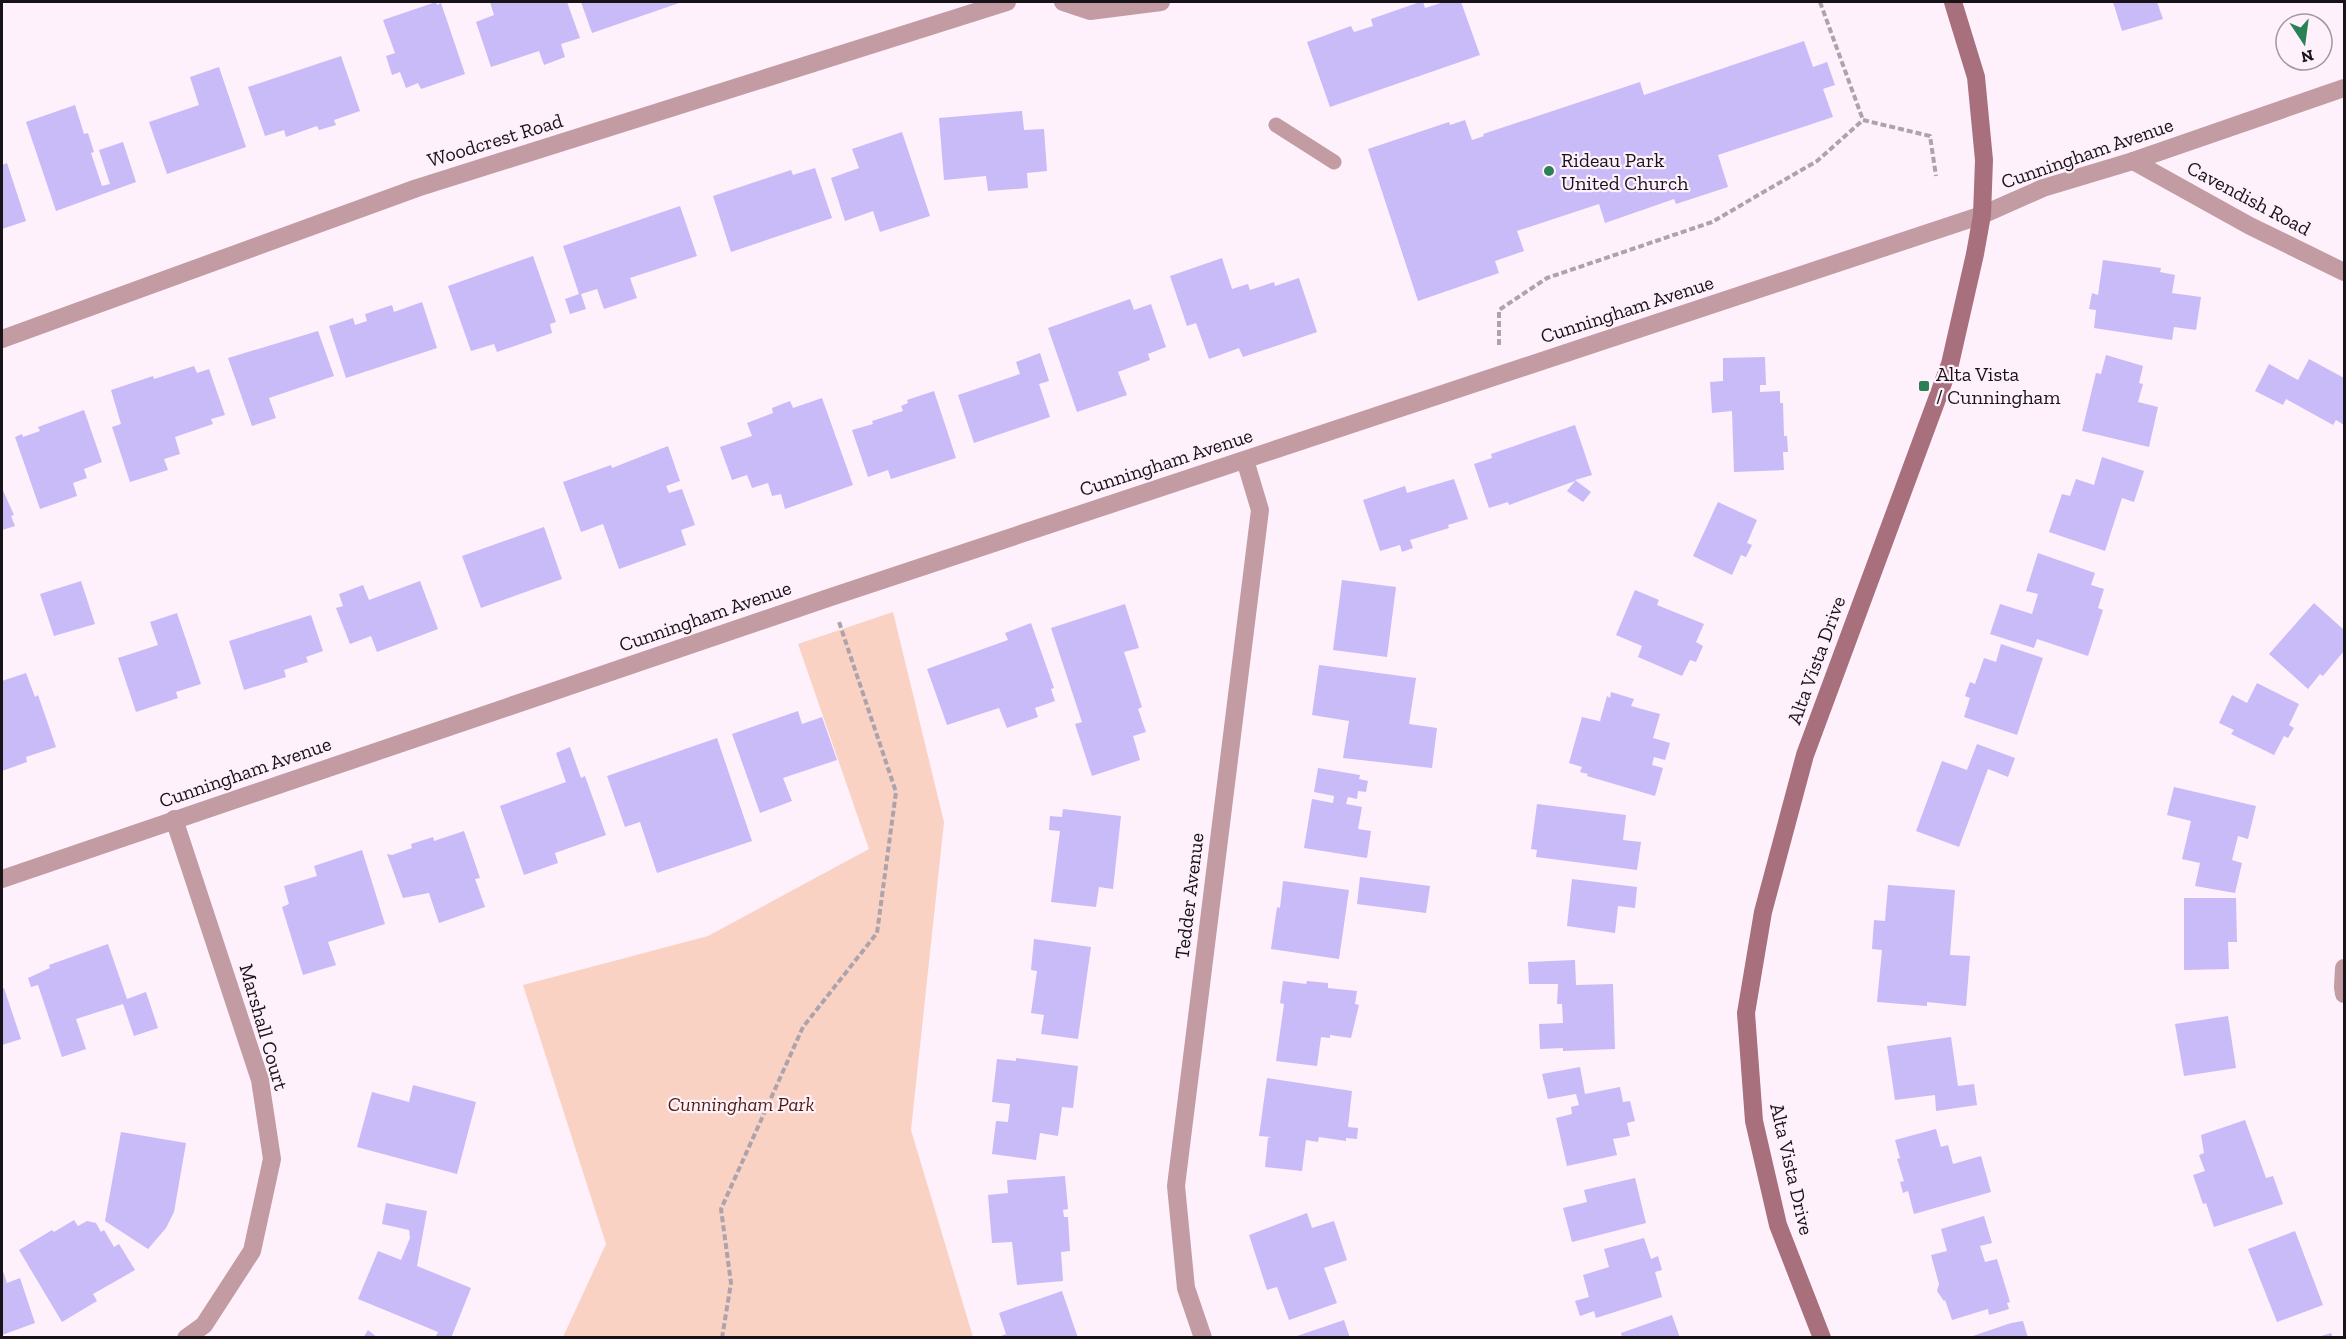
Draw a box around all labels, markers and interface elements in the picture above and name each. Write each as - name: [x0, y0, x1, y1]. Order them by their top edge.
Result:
- north arrow: [2274, 12, 2334, 72]
- text: N: [2299, 46, 2315, 67]
- street label: Woodcrest Road: [425, 108, 565, 172]
- street label: Cunningham Avenue: [1998, 112, 2176, 194]
- place label: Rideau Park United Church: [1561, 148, 1689, 195]
- street label: Cavendish Road: [2183, 155, 2315, 241]
- marker: Rideau Park United Church: [1542, 164, 1556, 178]
- street label: Cunningham Avenue: [1537, 270, 1717, 348]
- place label: Alta Vista / Cunningham: [1936, 362, 2061, 409]
- marker: Alta Vista / Cunningham: [1917, 379, 1931, 393]
- street label: Cunningham Avenue: [1076, 423, 1256, 501]
- street label: Cunningham Avenue: [616, 575, 794, 657]
- street label: Alta Vista Drive: [1782, 593, 1850, 727]
- street label: Cunningham Avenue: [156, 731, 334, 813]
- street label: Tedder Avenue: [1169, 831, 1209, 961]
- street label: Marshall Court: [234, 961, 294, 1094]
- park label: Cunningham Park: [668, 1092, 814, 1116]
- street label: Alta Vista Drive: [1765, 1101, 1819, 1237]

